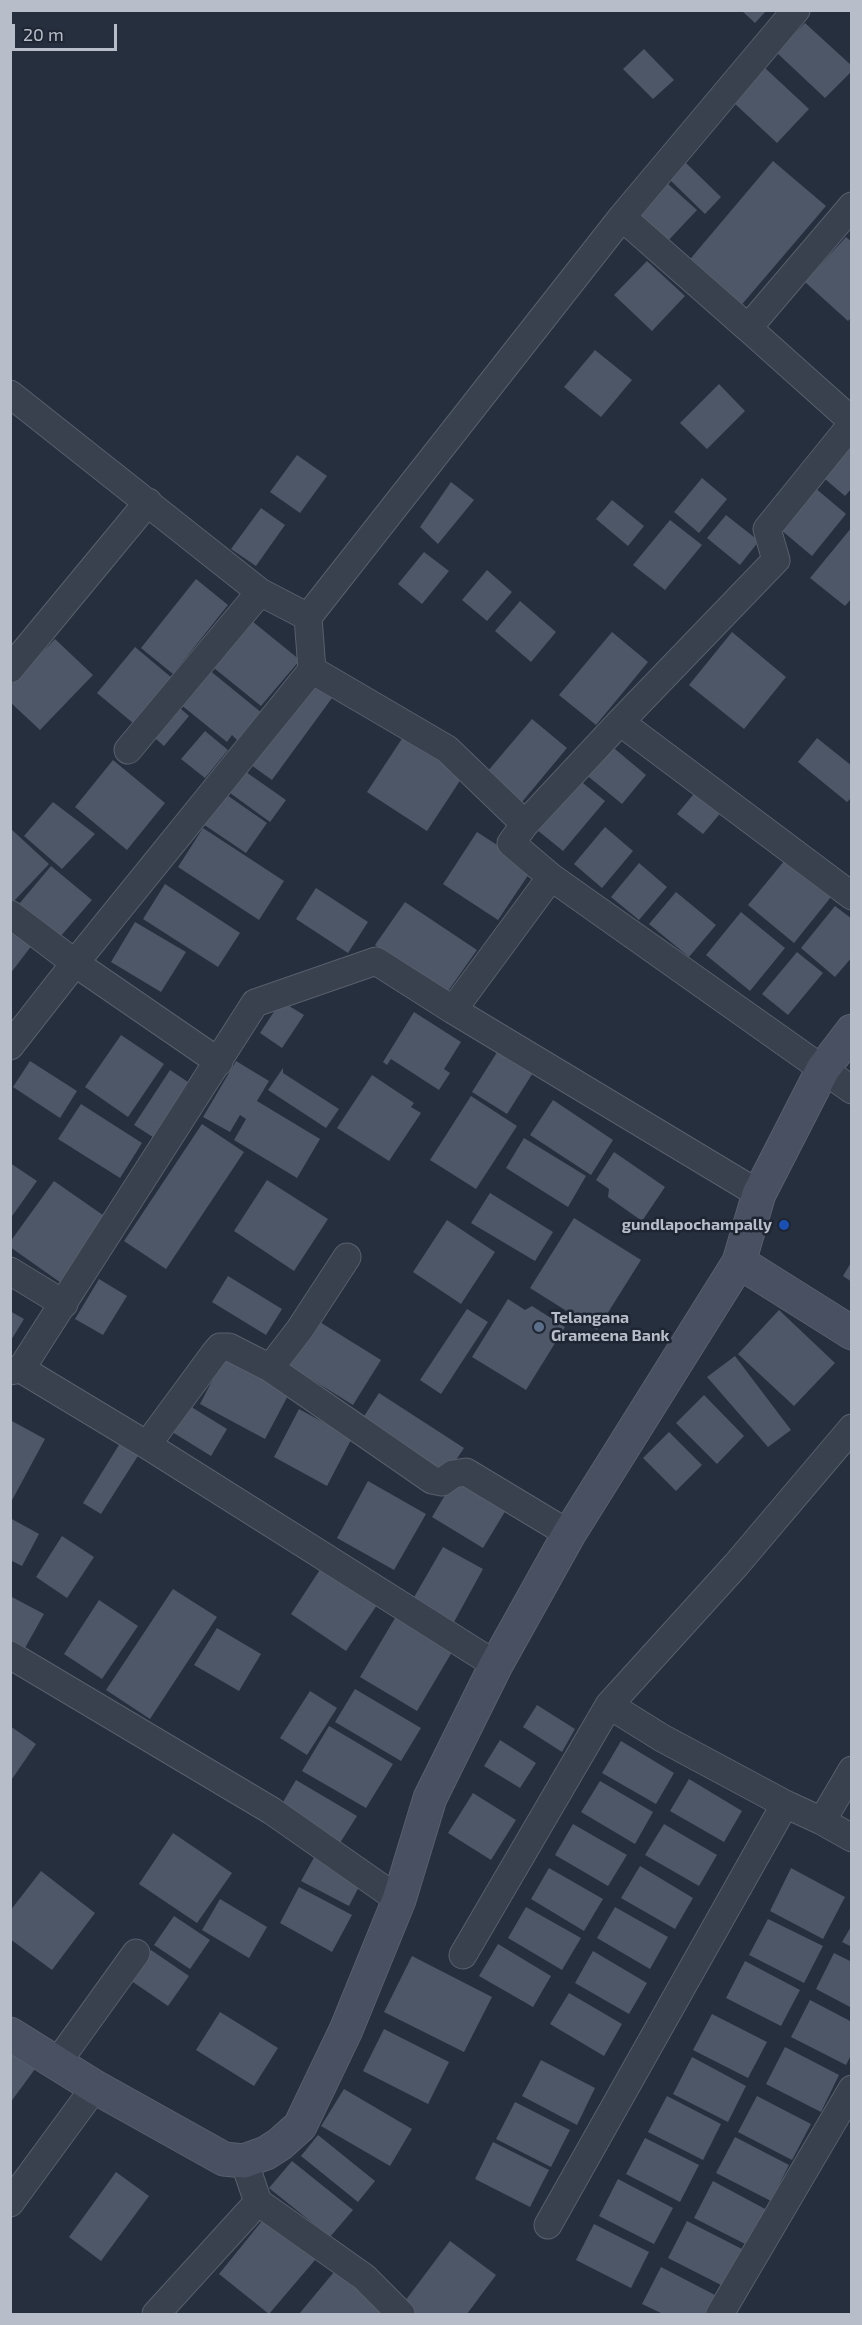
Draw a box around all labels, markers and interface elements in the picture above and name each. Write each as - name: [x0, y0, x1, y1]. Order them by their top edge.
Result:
- scale bar: [15, 12, 120, 50]
- text: 20 m: [23, 23, 64, 45]
- place label: gundlapochampally: [622, 1215, 772, 1235]
- marker: gundlapochampally: [777, 1218, 791, 1232]
- place label: Telangana Grameena Bank: [551, 1308, 670, 1346]
- marker: Telangana Grameena Bank: [532, 1320, 546, 1334]

